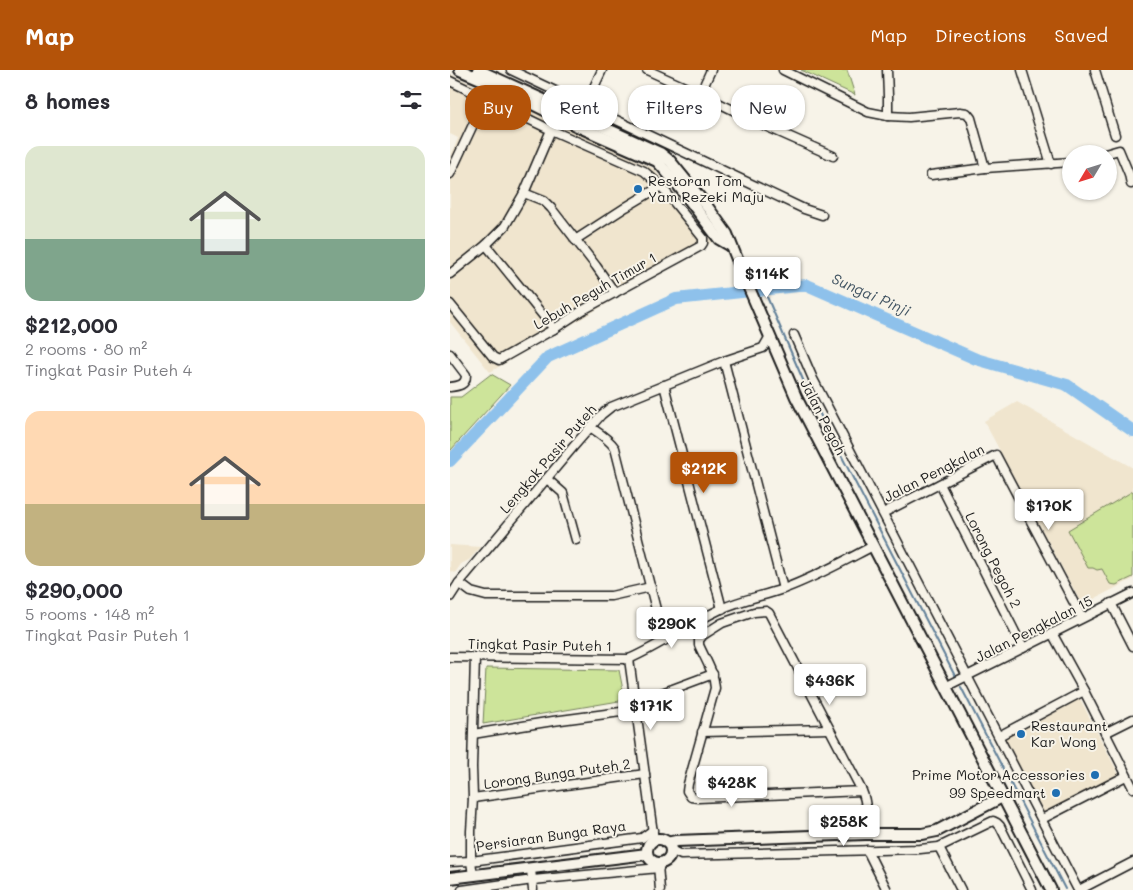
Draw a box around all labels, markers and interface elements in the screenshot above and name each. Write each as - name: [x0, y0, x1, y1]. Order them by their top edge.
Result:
- text: Map: [25, 20, 74, 51]
- text: Map: [870, 23, 907, 47]
- text: Directions: [935, 23, 1027, 47]
- text: Saved: [1055, 23, 1108, 47]
- chip: Buy: [465, 85, 531, 130]
- chip: Rent: [541, 85, 618, 130]
- chip: Filters: [628, 85, 721, 130]
- chip: New: [731, 85, 805, 130]
- icon: filters: [397, 86, 425, 114]
- text: 8 homes: [25, 87, 110, 114]
- north arrow: [1062, 145, 1118, 200]
- map controls: [1062, 145, 1117, 200]
- place label: Restoran Tom Yam Rezeki Maju: [648, 171, 764, 206]
- icon: home: [180, 178, 270, 268]
- marker: Restoran Tom Yam Rezeki Maju: [632, 183, 644, 195]
- street label: Lebuh Peguh Timur 1: [530, 248, 660, 334]
- pin: $114K: [732, 256, 802, 299]
- text: $114K: [745, 262, 789, 283]
- water label: Sungai Pinji: [829, 268, 914, 320]
- text: $212,000: [25, 311, 118, 338]
- text: 2 rooms · 80 m²: [25, 338, 147, 359]
- text: Tingkat Pasir Puteh 4: [25, 359, 192, 380]
- street label: Jalan Pegoh: [796, 376, 851, 458]
- street label: Lengkok Pasir Puteh: [495, 400, 600, 517]
- street label: Jalan Pengkalan: [880, 439, 987, 506]
- icon: home: [180, 443, 270, 533]
- pin: $212K: [669, 452, 739, 494]
- text: $212K: [681, 457, 727, 478]
- pin: $170K: [1014, 488, 1084, 531]
- text: $170K: [1026, 494, 1072, 515]
- street label: Lorong Pegoh 2: [961, 509, 1026, 611]
- text: $290,000: [25, 576, 123, 603]
- street label: Jalan Pengkalan 15: [972, 591, 1096, 666]
- text: 5 rooms · 148 m²: [25, 603, 154, 624]
- pin: $290K: [637, 606, 707, 649]
- text: $290K: [647, 612, 697, 633]
- text: Tingkat Pasir Puteh 1: [25, 624, 190, 645]
- street label: Tingkat Pasir Puteh 1: [468, 634, 612, 655]
- pin: $436K: [795, 664, 865, 706]
- text: $436K: [805, 669, 855, 690]
- pin: $171K: [616, 688, 686, 731]
- text: $171K: [629, 694, 673, 715]
- place label: Restaurant Kar Wong: [1031, 716, 1108, 751]
- marker: Restaurant Kar Wong: [1015, 728, 1027, 740]
- street label: Lorong Bunga Puteh 2: [482, 754, 632, 793]
- place label: Prime Motor Accessories: [912, 765, 1085, 784]
- pin: $428K: [697, 766, 767, 808]
- marker: Prime Motor Accessories: [1089, 769, 1101, 781]
- text: $428K: [707, 771, 757, 792]
- place label: 99 Speedmart: [949, 783, 1046, 802]
- marker: 99 Speedmart: [1050, 787, 1062, 799]
- pin: $258K: [809, 804, 879, 847]
- text: $258K: [820, 810, 868, 831]
- street label: Persiaran Bunga Raya: [475, 816, 627, 855]

